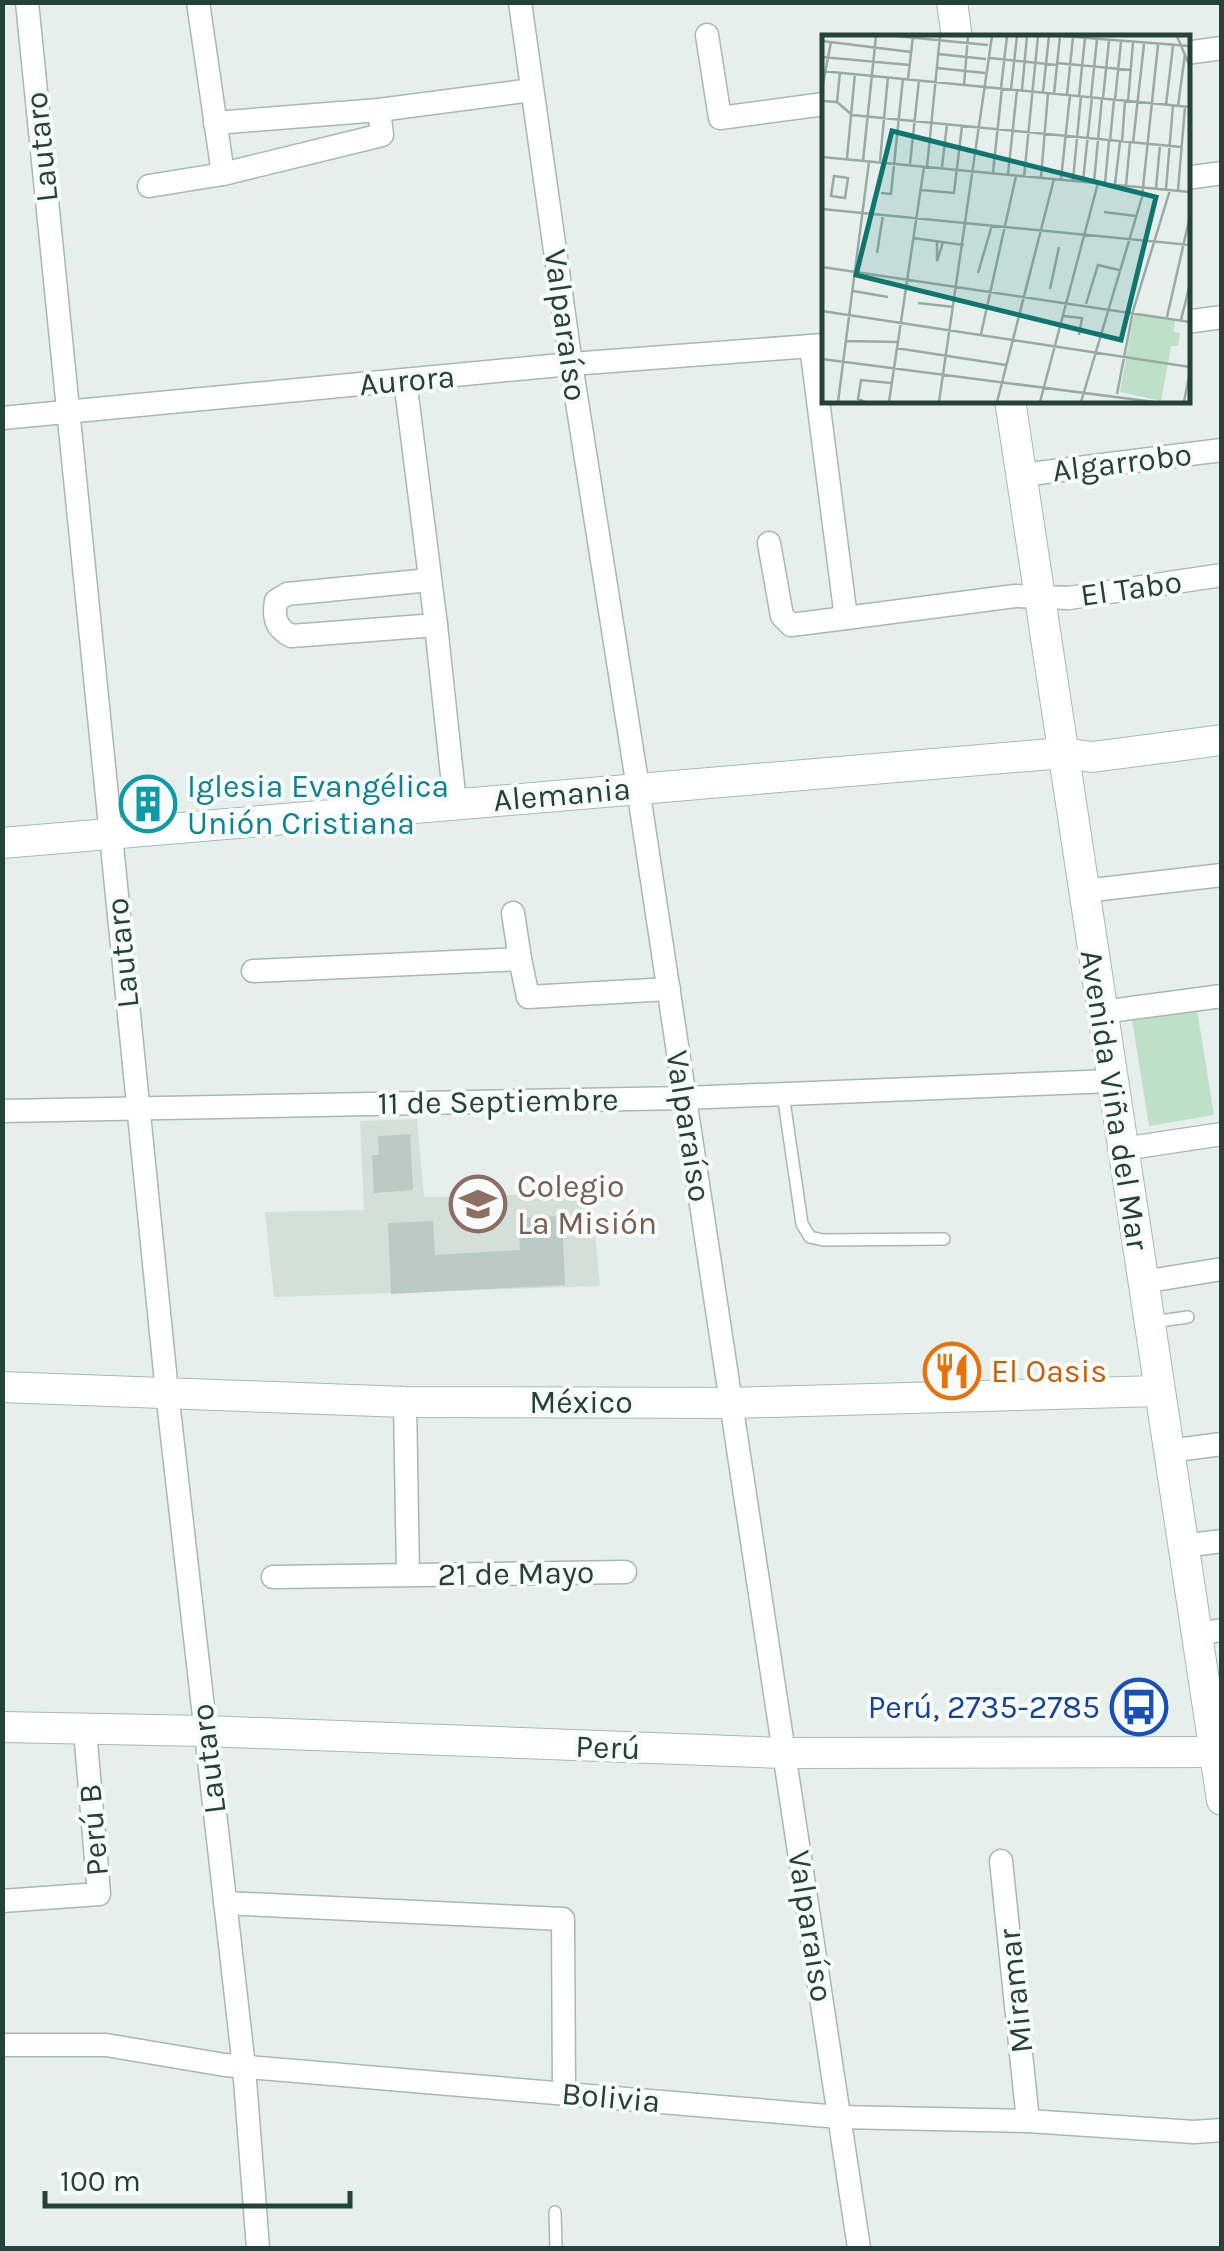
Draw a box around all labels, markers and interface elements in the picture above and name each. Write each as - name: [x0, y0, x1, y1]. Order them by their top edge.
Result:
- inset map: [822, 35, 1189, 402]
- street label: Lautaro: [17, 90, 66, 204]
- street label: Valparaíso: [537, 247, 594, 403]
- street label: Aurora: [358, 358, 456, 403]
- street label: Algarrobo: [1050, 436, 1194, 489]
- street label: El Tabo: [1078, 563, 1184, 614]
- place label: Iglesia Evangélica Unión Cristiana: [187, 768, 449, 842]
- street label: Alemania: [492, 770, 632, 819]
- building icon: Iglesia Evangélica Unión Cristiana: [118, 774, 178, 834]
- street label: Lautaro: [98, 896, 147, 1010]
- street label: Avenida Viña del Mar: [1072, 947, 1157, 1253]
- street label: Valparaíso: [658, 1048, 719, 1204]
- street label: 11 de Septiembre: [377, 1081, 619, 1122]
- place label: Colegio La Misión: [517, 1168, 657, 1242]
- school or university icon: Colegio La Misión: [448, 1174, 508, 1234]
- restaurant icon: El Oasis: [922, 1341, 982, 1401]
- place label: El Oasis: [991, 1353, 1107, 1390]
- street label: México: [529, 1384, 633, 1421]
- street label: 21 de Mayo: [437, 1554, 595, 1593]
- bus stop icon: Perú, 2735-2785: [1109, 1677, 1169, 1737]
- place label: Perú, 2735-2785: [868, 1689, 1100, 1726]
- street label: Lautaro: [183, 1702, 234, 1816]
- street label: Perú: [575, 1728, 641, 1767]
- street label: Perú B: [71, 1782, 116, 1878]
- street label: Valparaíso: [780, 1848, 841, 2004]
- street label: Miramar: [991, 1926, 1040, 2055]
- street label: Bolivia: [560, 2075, 662, 2120]
- scale bar: [45, 2146, 350, 2208]
- text: 100 m: [60, 2163, 141, 2199]

